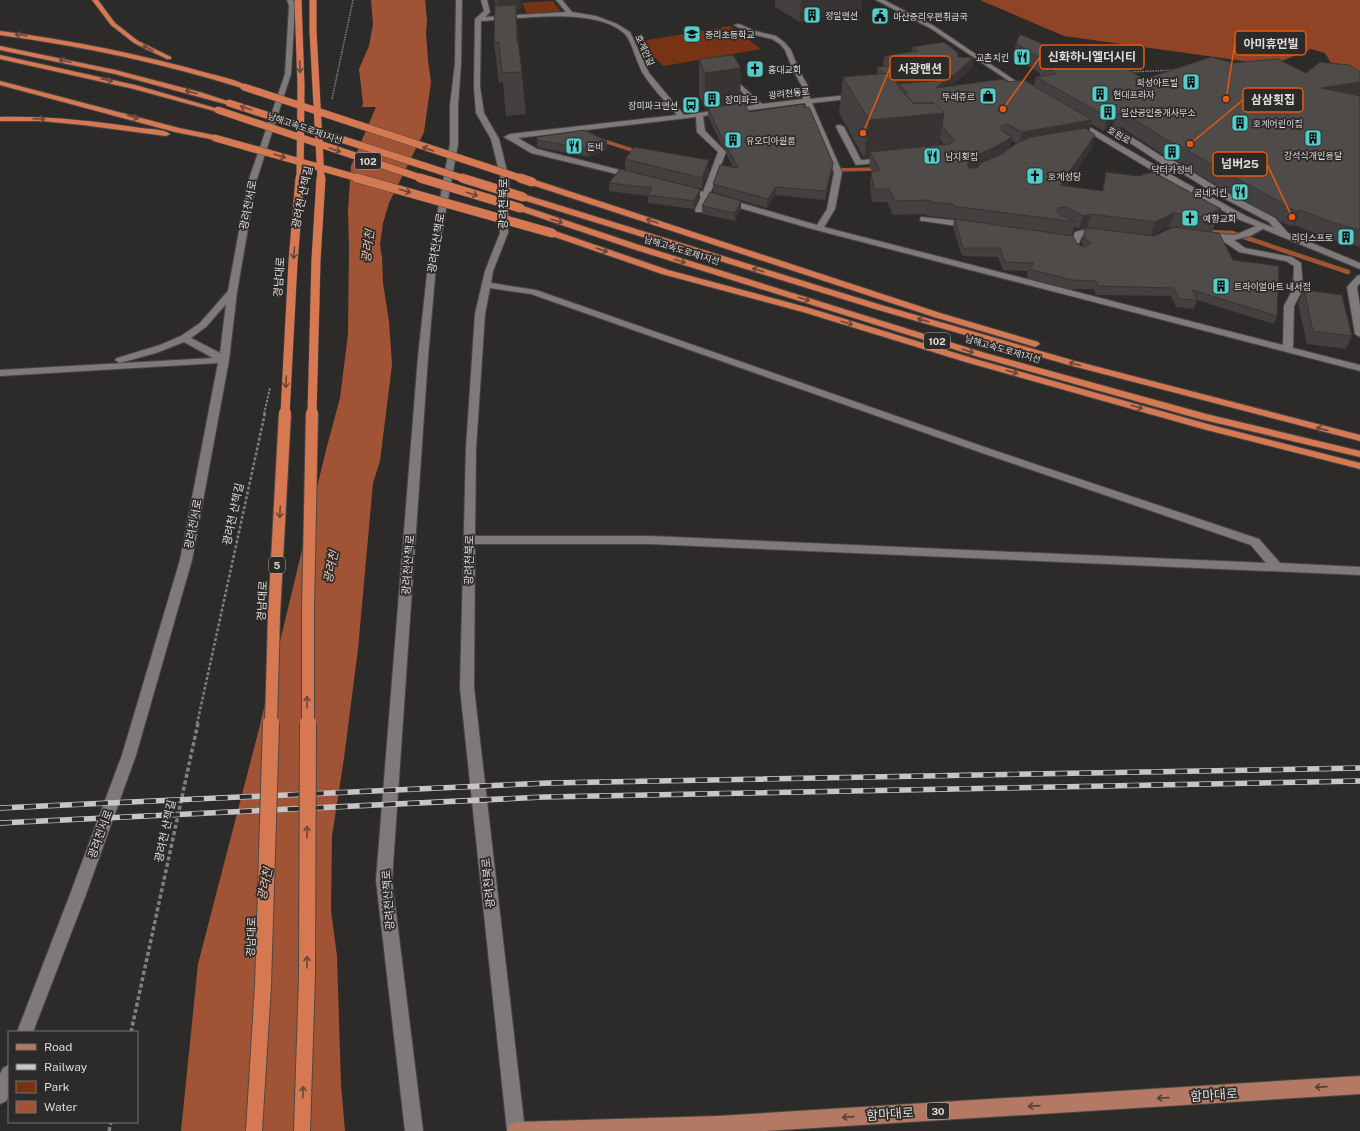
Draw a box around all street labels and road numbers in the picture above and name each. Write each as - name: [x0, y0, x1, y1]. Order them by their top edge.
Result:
- street label: 호계안길: [633, 33, 657, 67]
- street label: 광려천동로: [768, 85, 810, 101]
- street label: 남해고속도로제1지선: [266, 110, 344, 146]
- street label: 호원로: [1105, 124, 1133, 146]
- road number: 102: [355, 153, 381, 169]
- street label: 광려천 산책길: [290, 165, 314, 229]
- street label: 광려천서로: [237, 179, 259, 231]
- street label: 광려천북로: [497, 179, 509, 229]
- street label: 광려천산책로: [425, 212, 447, 274]
- street label: 남해고속도로제1지선: [643, 233, 721, 267]
- street label: 경남대로: [272, 256, 286, 298]
- road number: 102: [924, 333, 950, 349]
- street label: 남해고속도로제1지선: [964, 333, 1042, 365]
- street label: 광려천 산책길: [221, 482, 245, 546]
- street label: 광려천서로: [182, 498, 204, 550]
- street label: 광려천산책로: [400, 534, 416, 596]
- street label: 광려천북로: [463, 535, 475, 585]
- road number: 5: [269, 557, 285, 573]
- street label: 경남대로: [255, 580, 269, 622]
- street label: 광려천 산책길: [153, 799, 177, 863]
- street label: 광려천서로: [86, 808, 114, 860]
- street label: 광려천북로: [479, 857, 497, 909]
- street label: 광려천산책로: [380, 869, 396, 931]
- street label: 경남대로: [244, 917, 258, 957]
- street label: 함마대로: [1190, 1086, 1238, 1104]
- road number: 30: [927, 1103, 949, 1119]
- street label: 함마대로: [866, 1105, 914, 1123]

